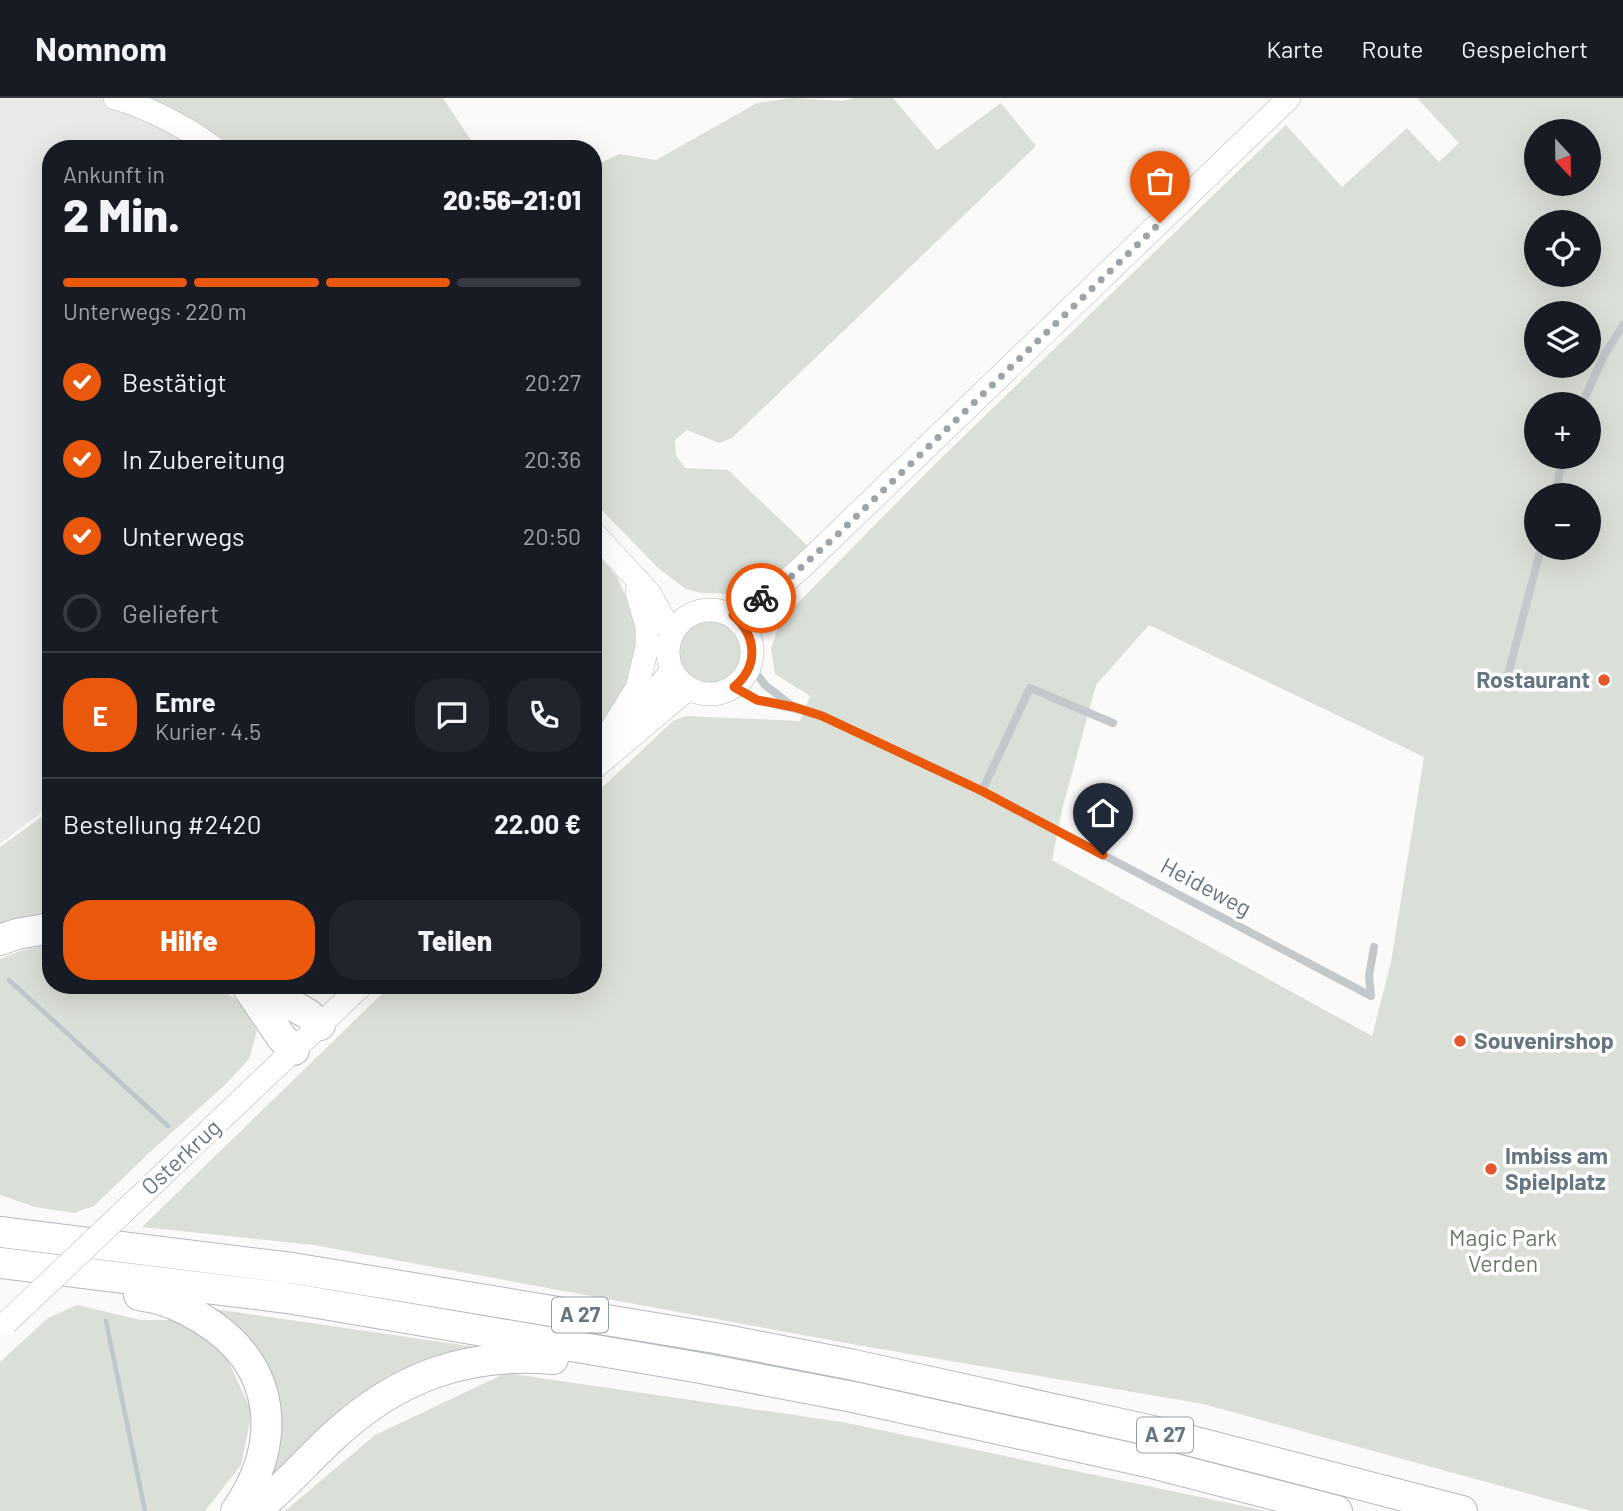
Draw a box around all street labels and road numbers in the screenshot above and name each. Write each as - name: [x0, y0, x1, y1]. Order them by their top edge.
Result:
- street label: Heideweg: [1156, 851, 1257, 922]
- street label: Osterkrug: [135, 1112, 226, 1200]
- road number: A 27: [552, 1298, 608, 1332]
- road number: A 27: [1137, 1418, 1193, 1452]

